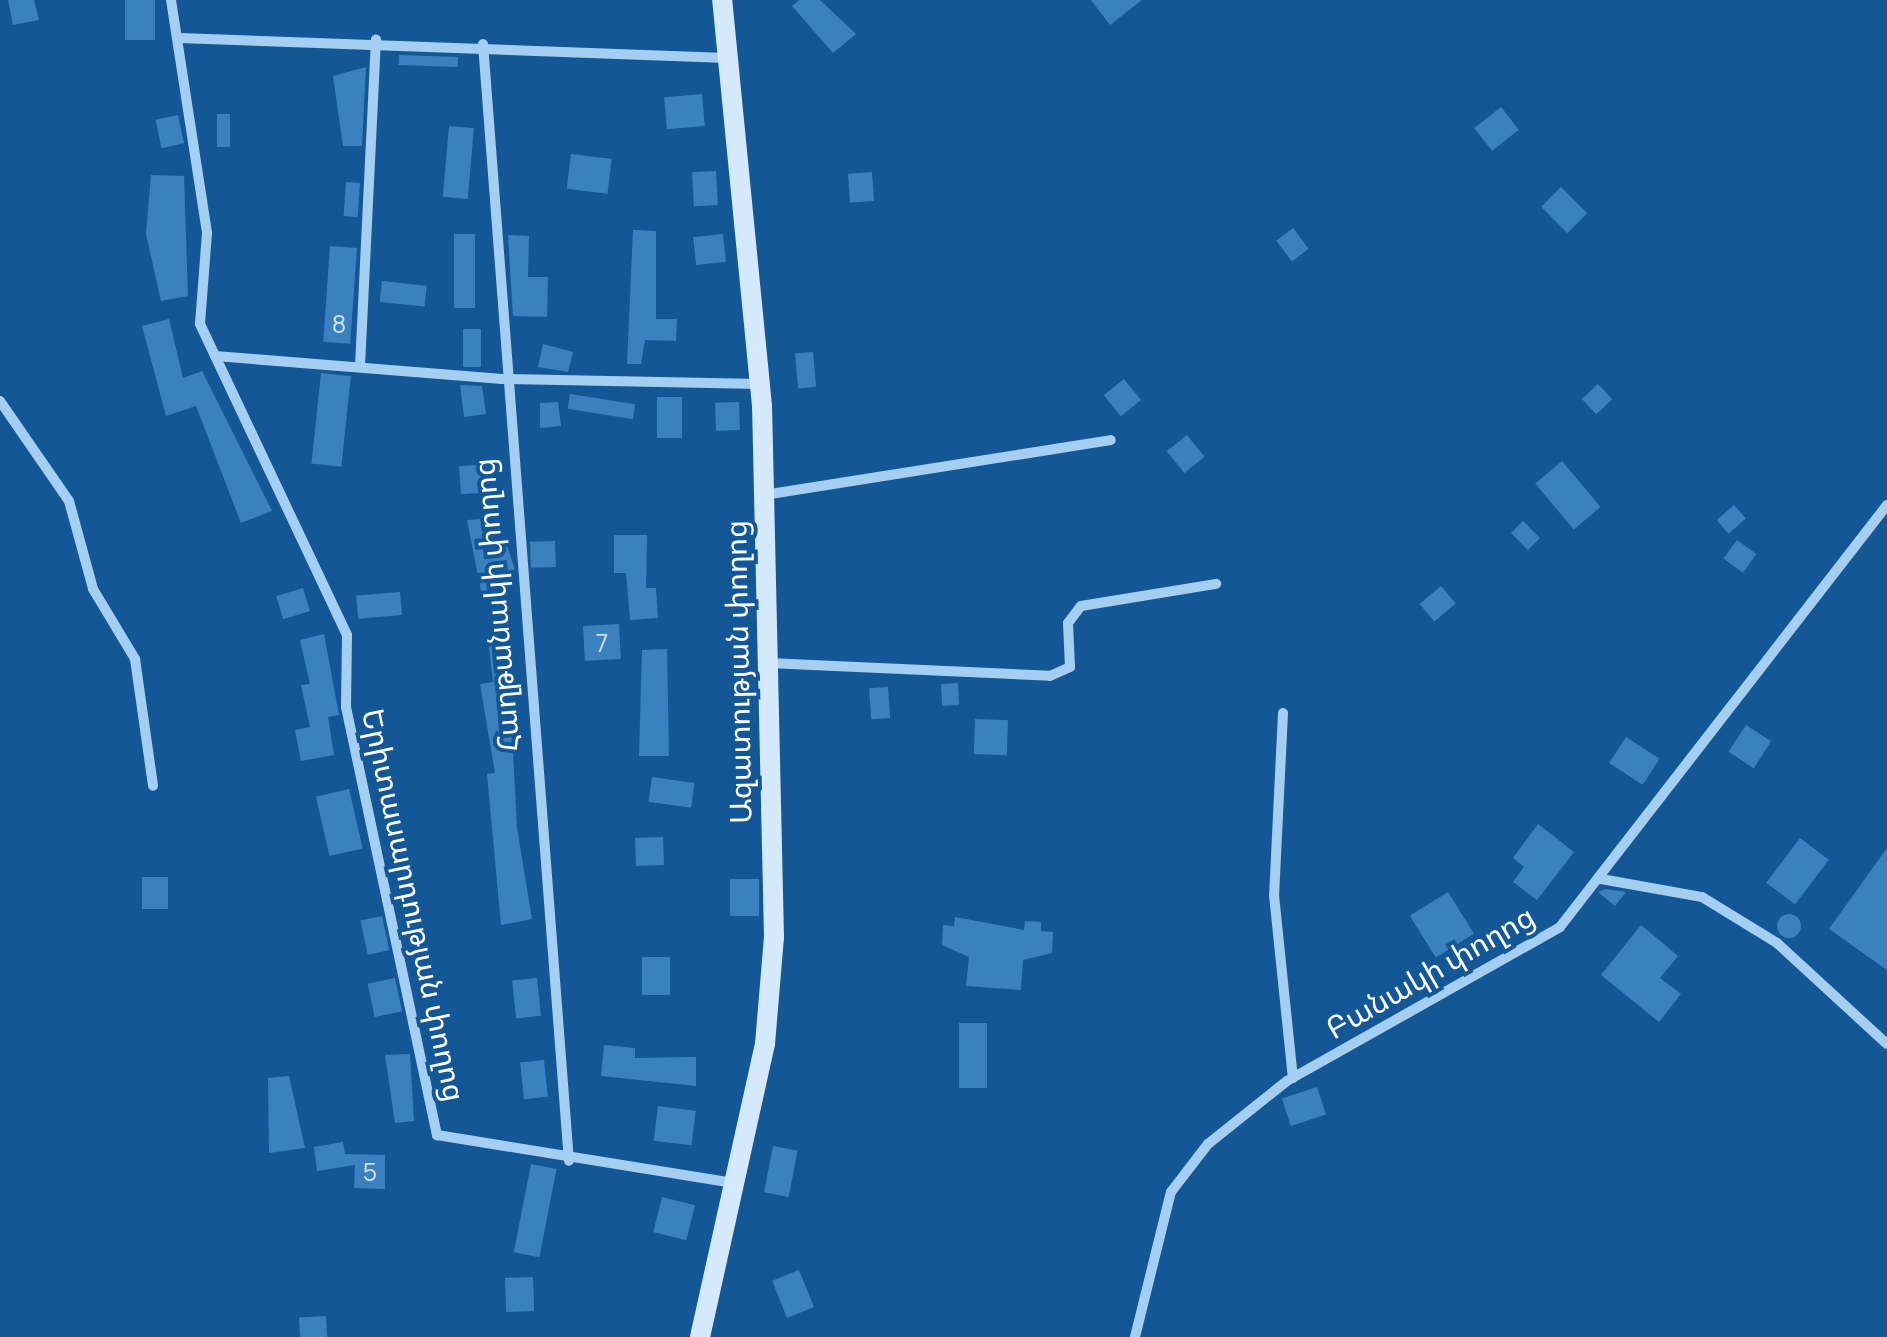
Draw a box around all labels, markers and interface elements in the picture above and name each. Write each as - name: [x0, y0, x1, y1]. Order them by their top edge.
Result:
- house number: 8: [332, 309, 346, 339]
- street label: Հաղթանակի փողոց: [465, 457, 527, 753]
- street label: Ազատության փողոց: [717, 520, 759, 824]
- house number: 7: [596, 628, 608, 658]
- street label: Երիտասարդության փողոց: [355, 705, 473, 1105]
- street label: Բանակի փողոց: [1319, 898, 1541, 1046]
- house number: 5: [363, 1157, 377, 1187]

